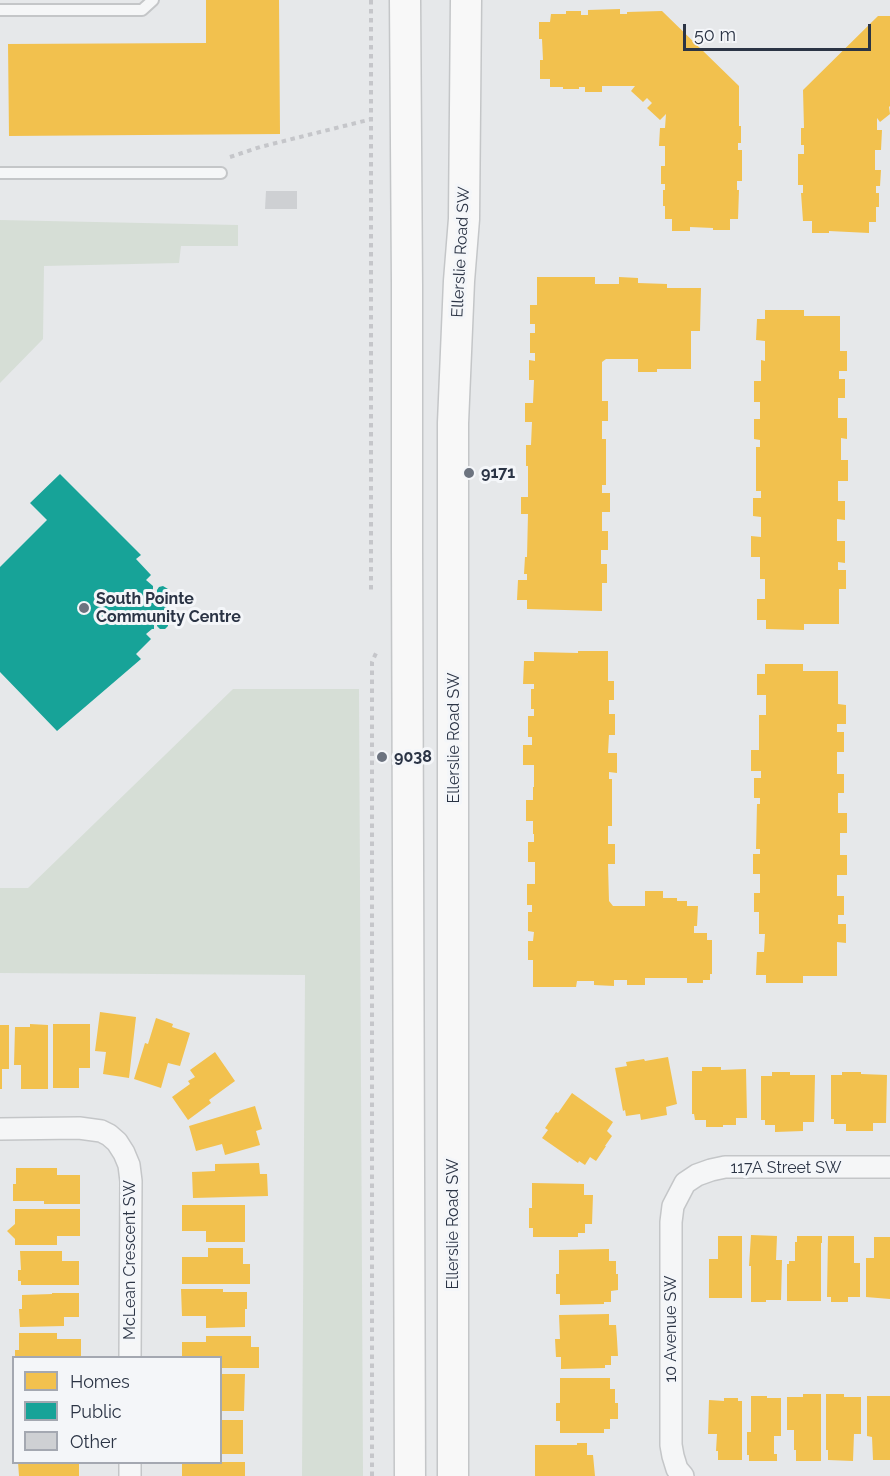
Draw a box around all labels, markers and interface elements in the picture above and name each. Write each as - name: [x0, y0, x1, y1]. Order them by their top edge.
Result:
- scale bar: [686, 12, 874, 50]
- text: 50 m: [694, 24, 736, 45]
- street label: Ellerslie Road SW: [448, 186, 474, 318]
- place label: 9171: [481, 463, 515, 483]
- marker: 9171: [462, 466, 476, 480]
- place label: South Pointe Community Centre: [96, 589, 241, 627]
- marker: South Pointe Community Centre: [77, 601, 91, 615]
- street label: Ellerslie Road SW: [444, 672, 464, 804]
- place label: 9038: [394, 747, 432, 767]
- marker: 9038: [375, 750, 389, 764]
- street label: Ellerslie Road SW: [443, 1158, 463, 1290]
- street label: 117A Street SW: [731, 1158, 841, 1178]
- street label: McLean Crescent SW: [120, 1180, 140, 1340]
- street label: 10 Avenue SW: [661, 1275, 681, 1383]
- legend: [12, 1356, 222, 1464]
- text: Homes: [70, 1371, 130, 1392]
- text: Public: [70, 1401, 122, 1422]
- text: Other: [70, 1431, 117, 1452]

